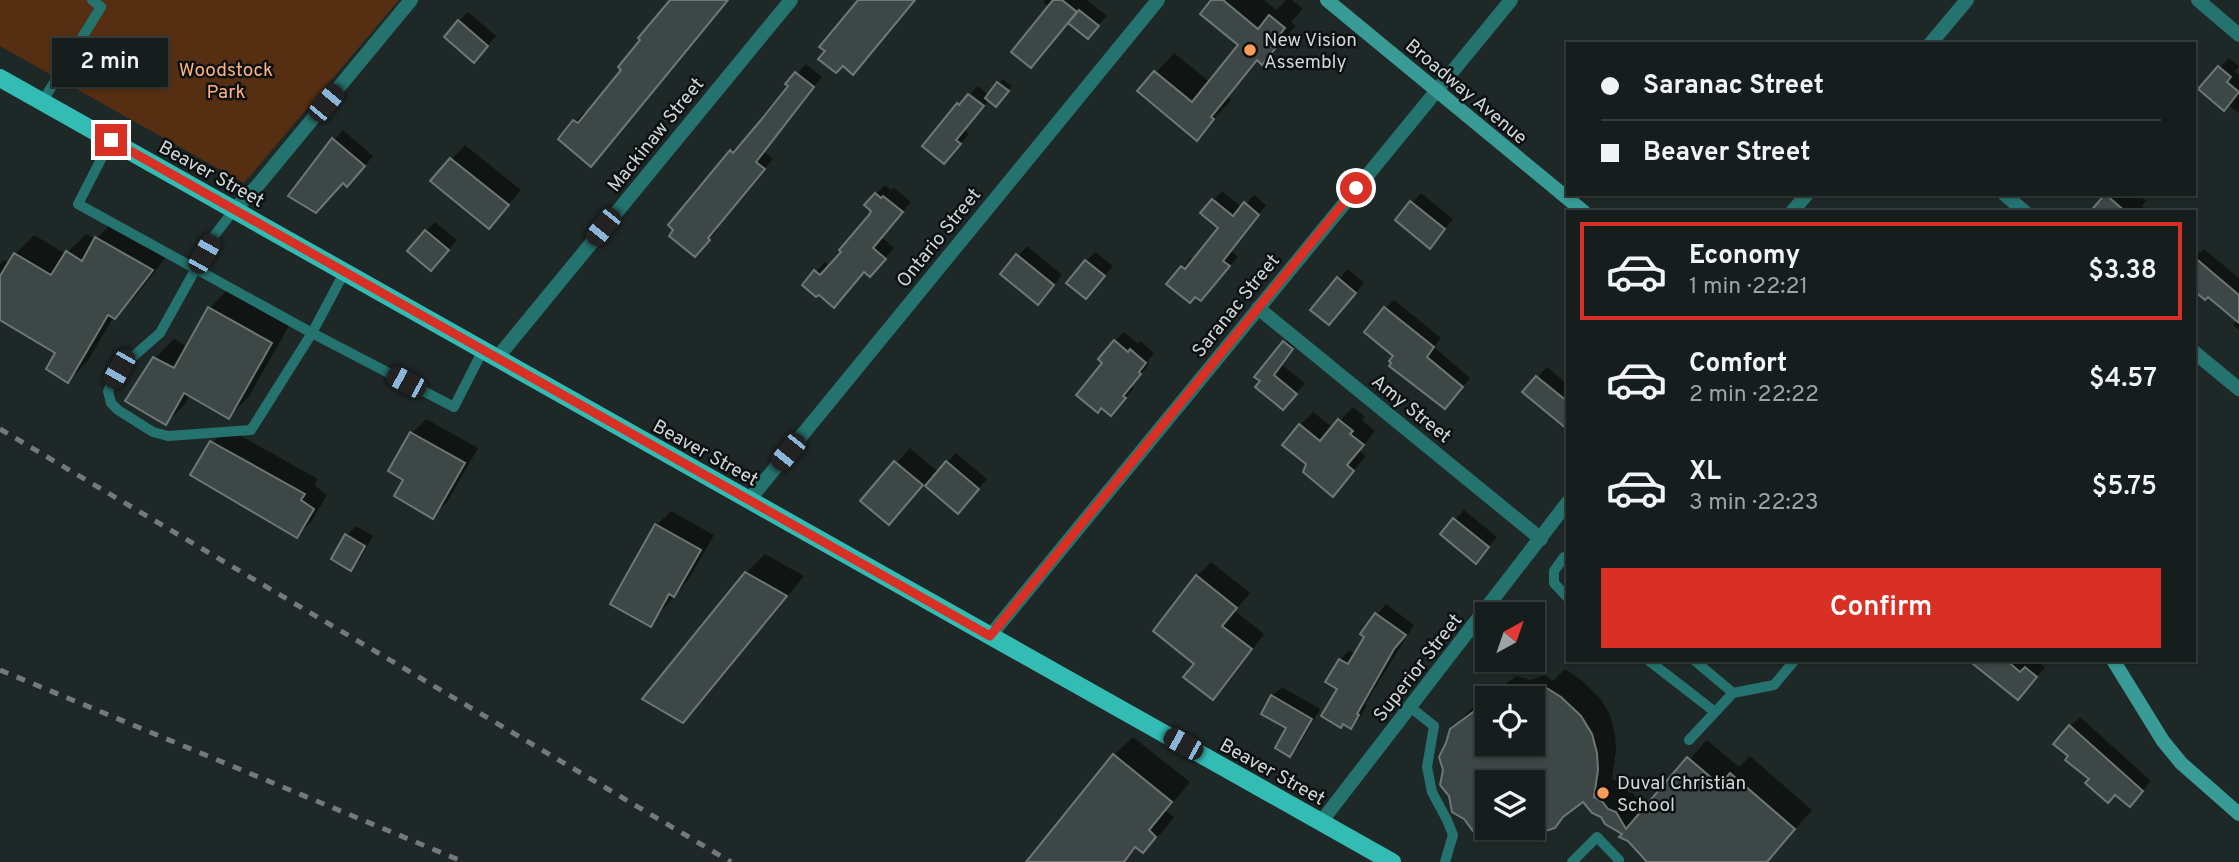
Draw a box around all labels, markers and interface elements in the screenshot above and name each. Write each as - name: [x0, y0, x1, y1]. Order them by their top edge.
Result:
- place label: New Vision Assembly: [1264, 29, 1357, 75]
- street label: Broadway Avenue: [1400, 35, 1532, 151]
- callout: 2 min: [53, 38, 169, 88]
- marker: New Vision Assembly: [1242, 42, 1258, 58]
- text: 2 min: [80, 48, 140, 77]
- park label: Woodstock Park: [179, 59, 273, 105]
- text: Saranac Street: [1643, 70, 1824, 103]
- street label: Mackinaw Street: [603, 73, 710, 197]
- car: [305, 80, 348, 126]
- route end: [95, 124, 127, 156]
- street label: Beaver Street: [154, 136, 268, 214]
- text: Beaver Street: [1643, 137, 1810, 170]
- route start: [1340, 172, 1372, 204]
- street label: Ontario Street: [892, 184, 987, 293]
- car: [582, 204, 625, 250]
- car: [185, 231, 224, 277]
- icon: car: [1605, 240, 1668, 303]
- text: Economy: [1689, 240, 1800, 273]
- street label: Saranac Street: [1188, 250, 1286, 363]
- text: $3.38: [2088, 255, 2157, 288]
- text: 1 min · 22:21: [1689, 273, 1808, 302]
- car: [100, 346, 139, 392]
- icon: car: [1605, 348, 1668, 411]
- text: Comfort: [1689, 348, 1787, 381]
- car: [383, 363, 430, 401]
- text: $4.57: [2089, 363, 2157, 396]
- street label: Amy Street: [1366, 370, 1456, 449]
- text: 2 min · 22:22: [1689, 381, 1819, 410]
- street label: Beaver Street: [648, 415, 762, 493]
- car: [767, 429, 810, 475]
- icon: car: [1605, 456, 1668, 519]
- text: XL: [1689, 456, 1721, 489]
- text: $5.75: [2092, 471, 2157, 504]
- text: 3 min · 22:23: [1689, 489, 1819, 518]
- button: Confirm: [1601, 568, 2161, 648]
- north arrow: [1475, 602, 1545, 672]
- map controls: [1475, 602, 1545, 840]
- street label: Superior Street: [1369, 609, 1468, 727]
- button: locate: [1475, 686, 1545, 756]
- car: [1160, 725, 1207, 763]
- street label: Beaver Street: [1215, 734, 1329, 812]
- button: layers: [1475, 770, 1545, 840]
- place label: Duval Christian School: [1617, 772, 1746, 818]
- marker: Duval Christian School: [1595, 785, 1611, 801]

